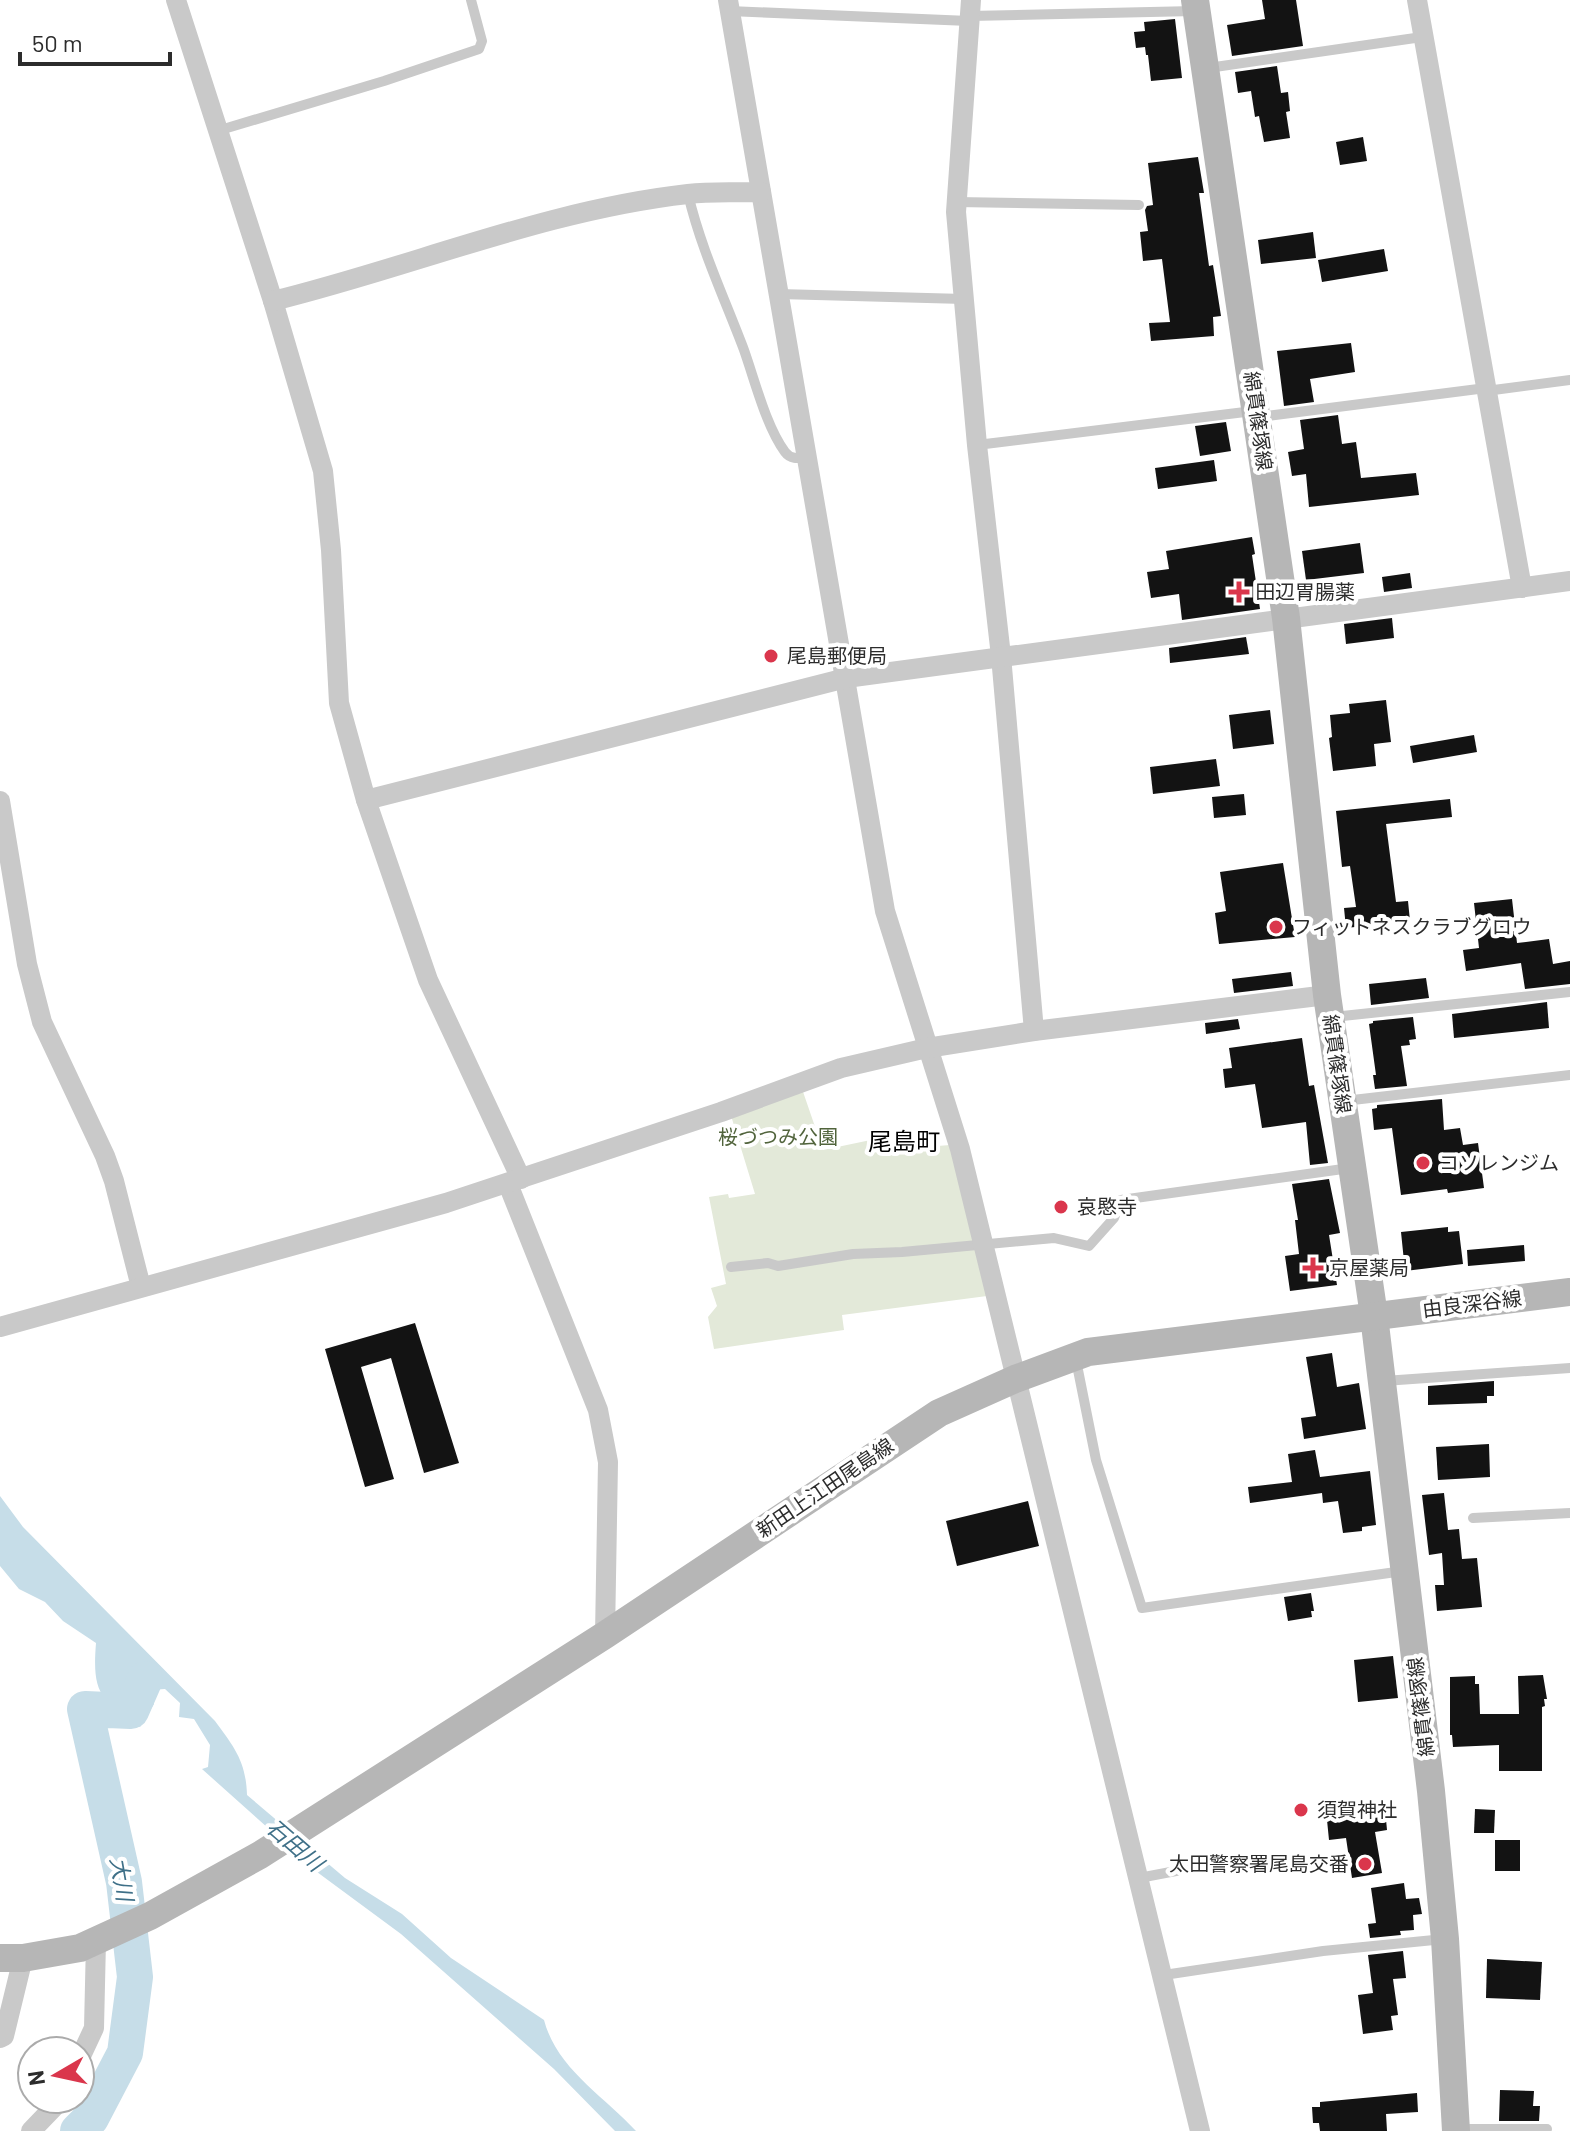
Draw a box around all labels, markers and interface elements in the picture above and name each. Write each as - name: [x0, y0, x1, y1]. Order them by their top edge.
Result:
- scale bar: [20, 16, 170, 66]
- text: 50 m: [32, 28, 83, 57]
- street label: 綿貫篠塚線: [1240, 370, 1278, 472]
- place label: 田辺胃腸薬: [1255, 579, 1355, 603]
- marker: 田辺胃腸薬: [1230, 583, 1248, 601]
- place label: 尾島郵便局: [787, 643, 887, 667]
- marker: 尾島郵便局: [762, 647, 780, 665]
- place label: フィットネスクラブグロウ: [1292, 914, 1532, 938]
- marker: フィットネスクラブグロウ: [1267, 918, 1285, 936]
- street label: 綿貫篠塚線: [1319, 1013, 1357, 1115]
- park label: 桜づつみ公園: [718, 1124, 838, 1148]
- district label: 尾島町: [868, 1126, 940, 1155]
- place label: コソレンジム: [1439, 1150, 1559, 1174]
- marker: コソレンジム: [1414, 1154, 1432, 1172]
- place label: 哀愍寺: [1077, 1194, 1137, 1218]
- marker: 哀愍寺: [1052, 1198, 1070, 1216]
- place label: 京屋薬局: [1329, 1255, 1409, 1279]
- marker: 京屋薬局: [1304, 1259, 1322, 1277]
- street label: 由良深谷線: [1421, 1285, 1523, 1321]
- street label: 新田上江田尾島線: [751, 1432, 897, 1542]
- street label: 綿貫篠塚線: [1402, 1656, 1438, 1758]
- place label: 須賀神社: [1317, 1797, 1397, 1821]
- marker: 須賀神社: [1292, 1801, 1310, 1819]
- water label: 石田川: [262, 1813, 331, 1877]
- place label: 太田警察署尾島交番: [1169, 1851, 1349, 1875]
- water label: 大川: [106, 1855, 140, 1905]
- marker: 太田警察署尾島交番: [1356, 1855, 1374, 1873]
- north arrow: [16, 2035, 96, 2115]
- text: N: [21, 2069, 49, 2088]

